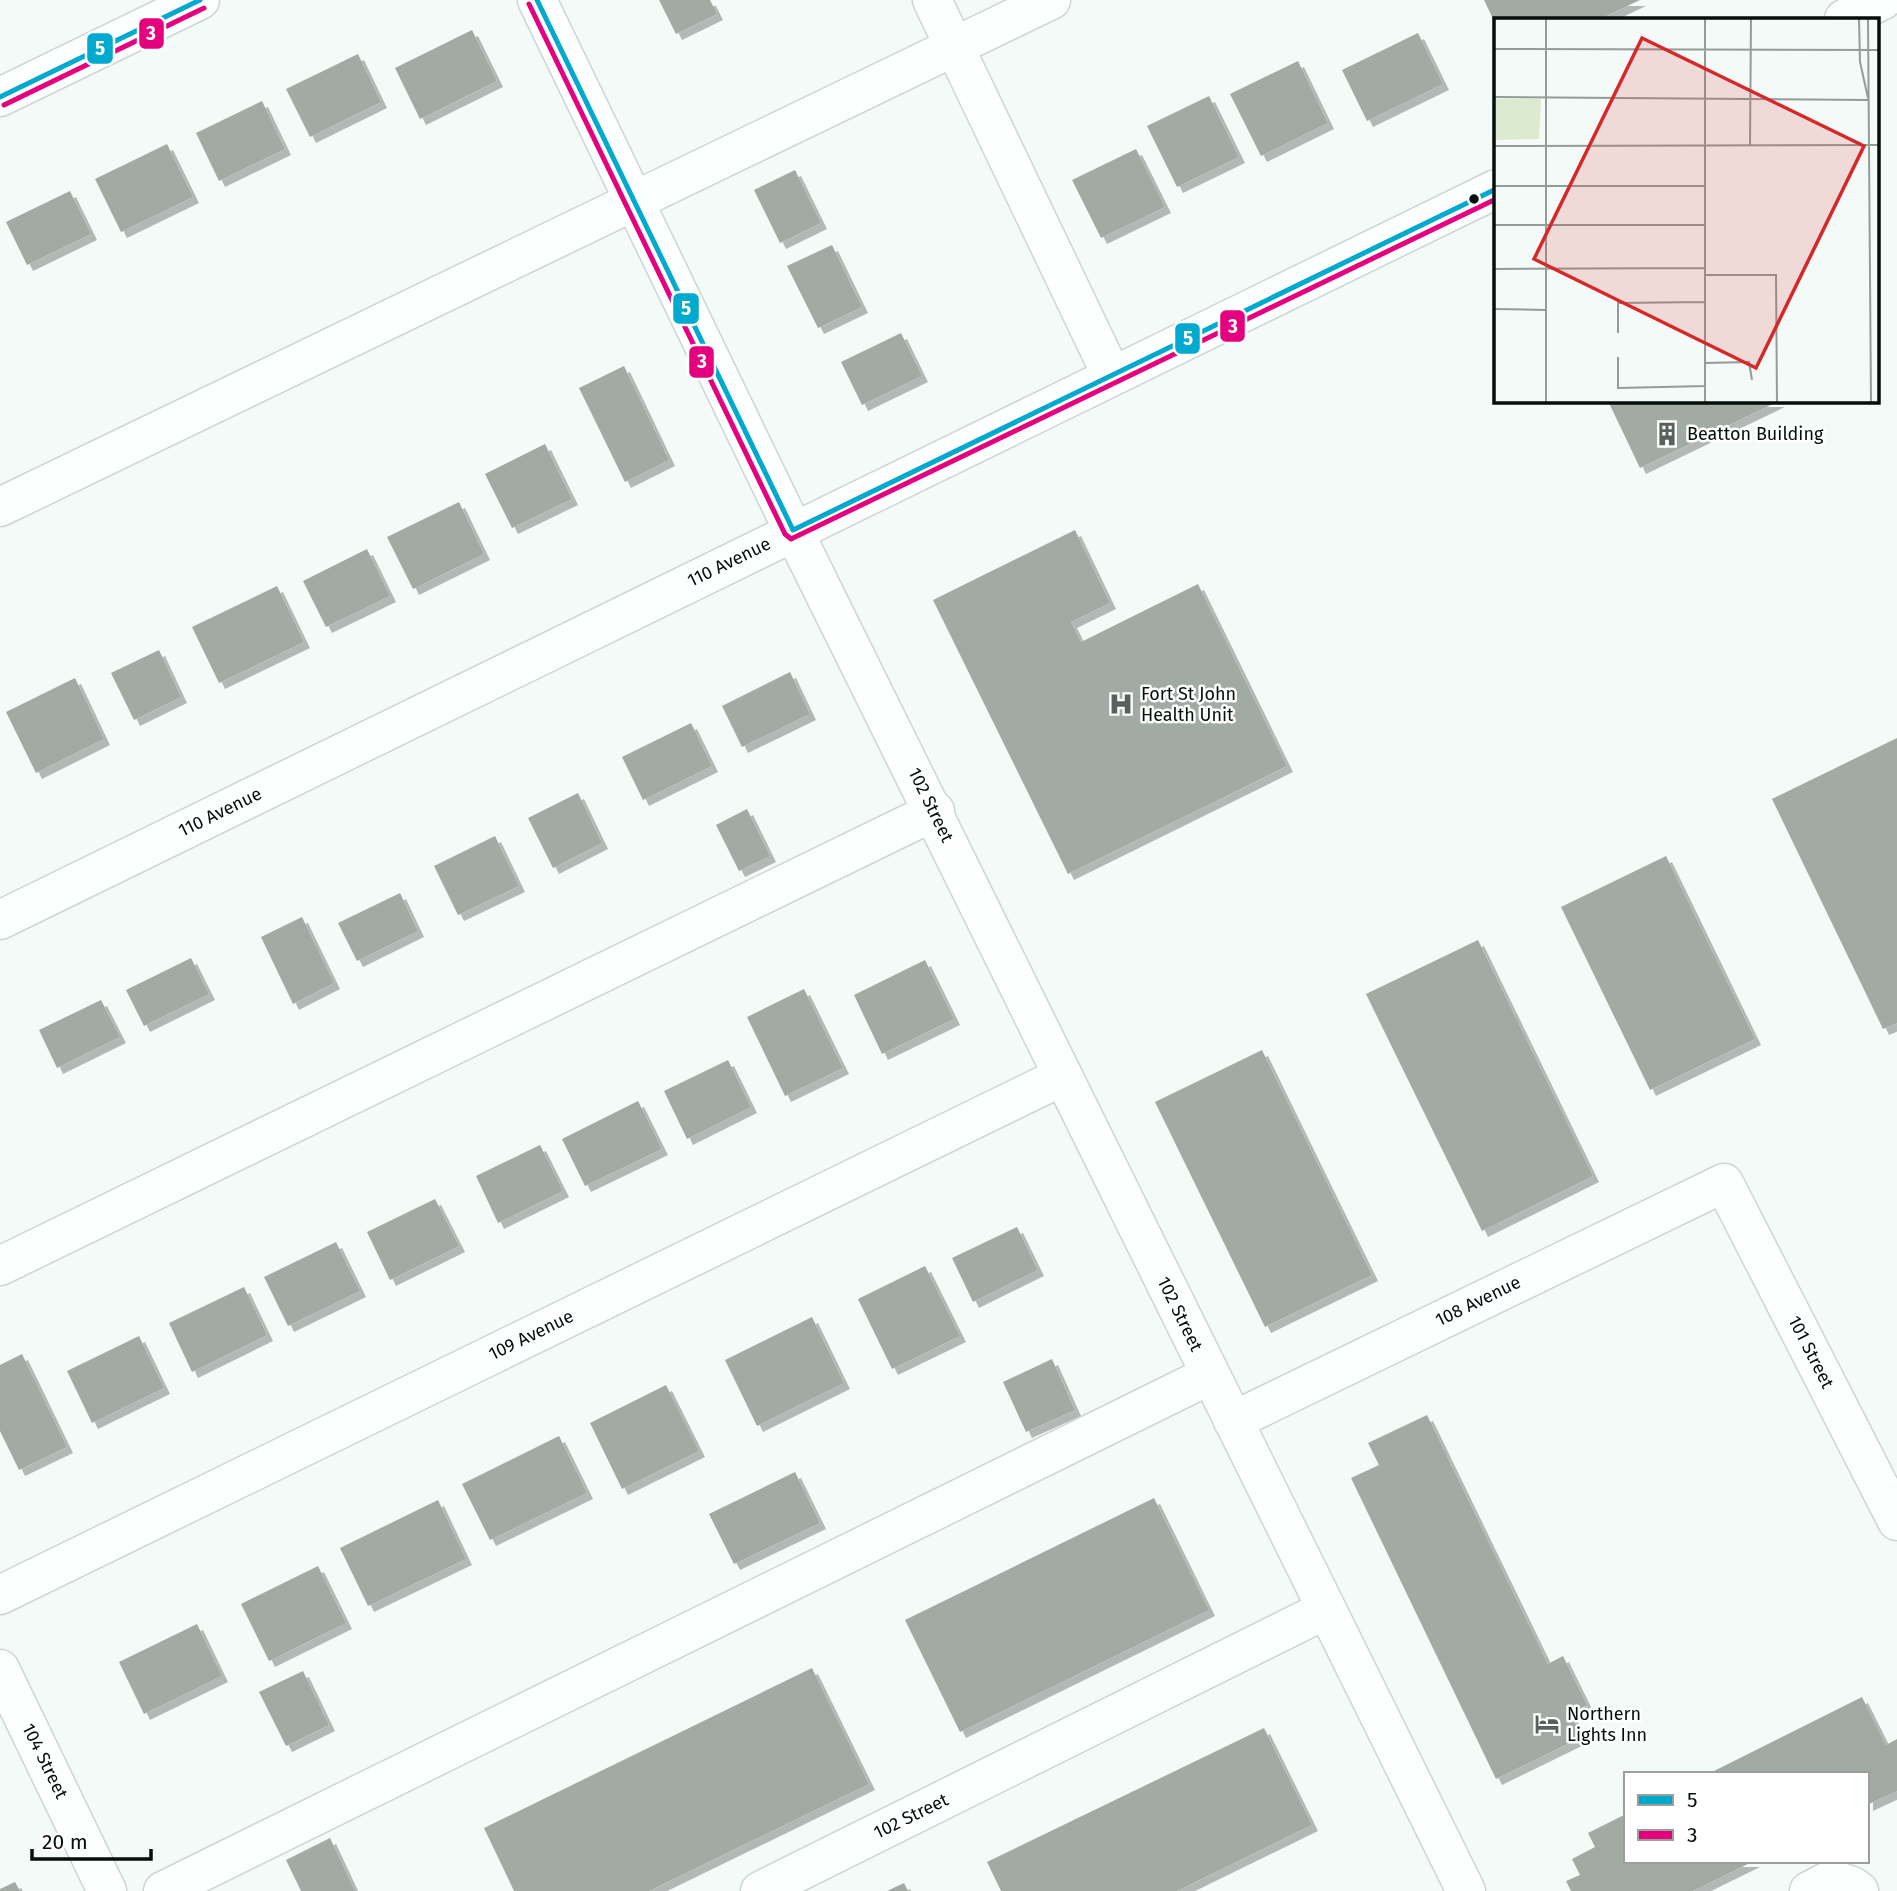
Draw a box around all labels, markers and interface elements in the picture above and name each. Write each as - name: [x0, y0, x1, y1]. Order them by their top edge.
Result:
- line badge: 3: [138, 17, 165, 50]
- inset map: [1494, 18, 1880, 402]
- text: 3: [145, 22, 156, 45]
- line badge: 5: [86, 32, 114, 65]
- text: 5: [95, 37, 105, 60]
- unlabelled marker: [1467, 192, 1481, 206]
- line badge: 5: [672, 292, 700, 325]
- text: 5: [681, 297, 691, 320]
- line badge: 3: [1219, 309, 1246, 343]
- text: 3: [1227, 315, 1238, 338]
- line badge: 5: [1174, 322, 1201, 355]
- text: 5: [1183, 327, 1193, 350]
- line badge: 3: [688, 345, 715, 379]
- text: 3: [696, 350, 707, 373]
- building icon: Beatton Building: [1653, 420, 1681, 448]
- place label: Beatton Building: [1687, 423, 1824, 445]
- street label: 110 Avenue: [684, 532, 774, 592]
- place label: Fort St John Health Unit: [1141, 683, 1236, 726]
- hospital icon: Fort St John Health Unit: [1107, 690, 1135, 718]
- street label: 102 Street: [904, 764, 959, 846]
- street label: 110 Avenue: [175, 782, 265, 842]
- street label: 108 Avenue: [1432, 1271, 1524, 1331]
- street label: 102 Street: [1153, 1273, 1208, 1355]
- street label: 109 Avenue: [485, 1305, 577, 1365]
- street label: 101 Street: [1783, 1312, 1839, 1393]
- place label: Northern Lights Inn: [1567, 1703, 1647, 1746]
- hotel icon: Northern Lights Inn: [1533, 1710, 1561, 1738]
- street label: 104 Street: [17, 1720, 73, 1803]
- legend: [1624, 1772, 1869, 1863]
- text: 5: [1687, 1787, 1698, 1813]
- street label: 102 Street: [870, 1788, 952, 1843]
- scale bar: [32, 1818, 150, 1862]
- text: 3: [1687, 1822, 1697, 1848]
- text: 20 m: [42, 1829, 88, 1855]

